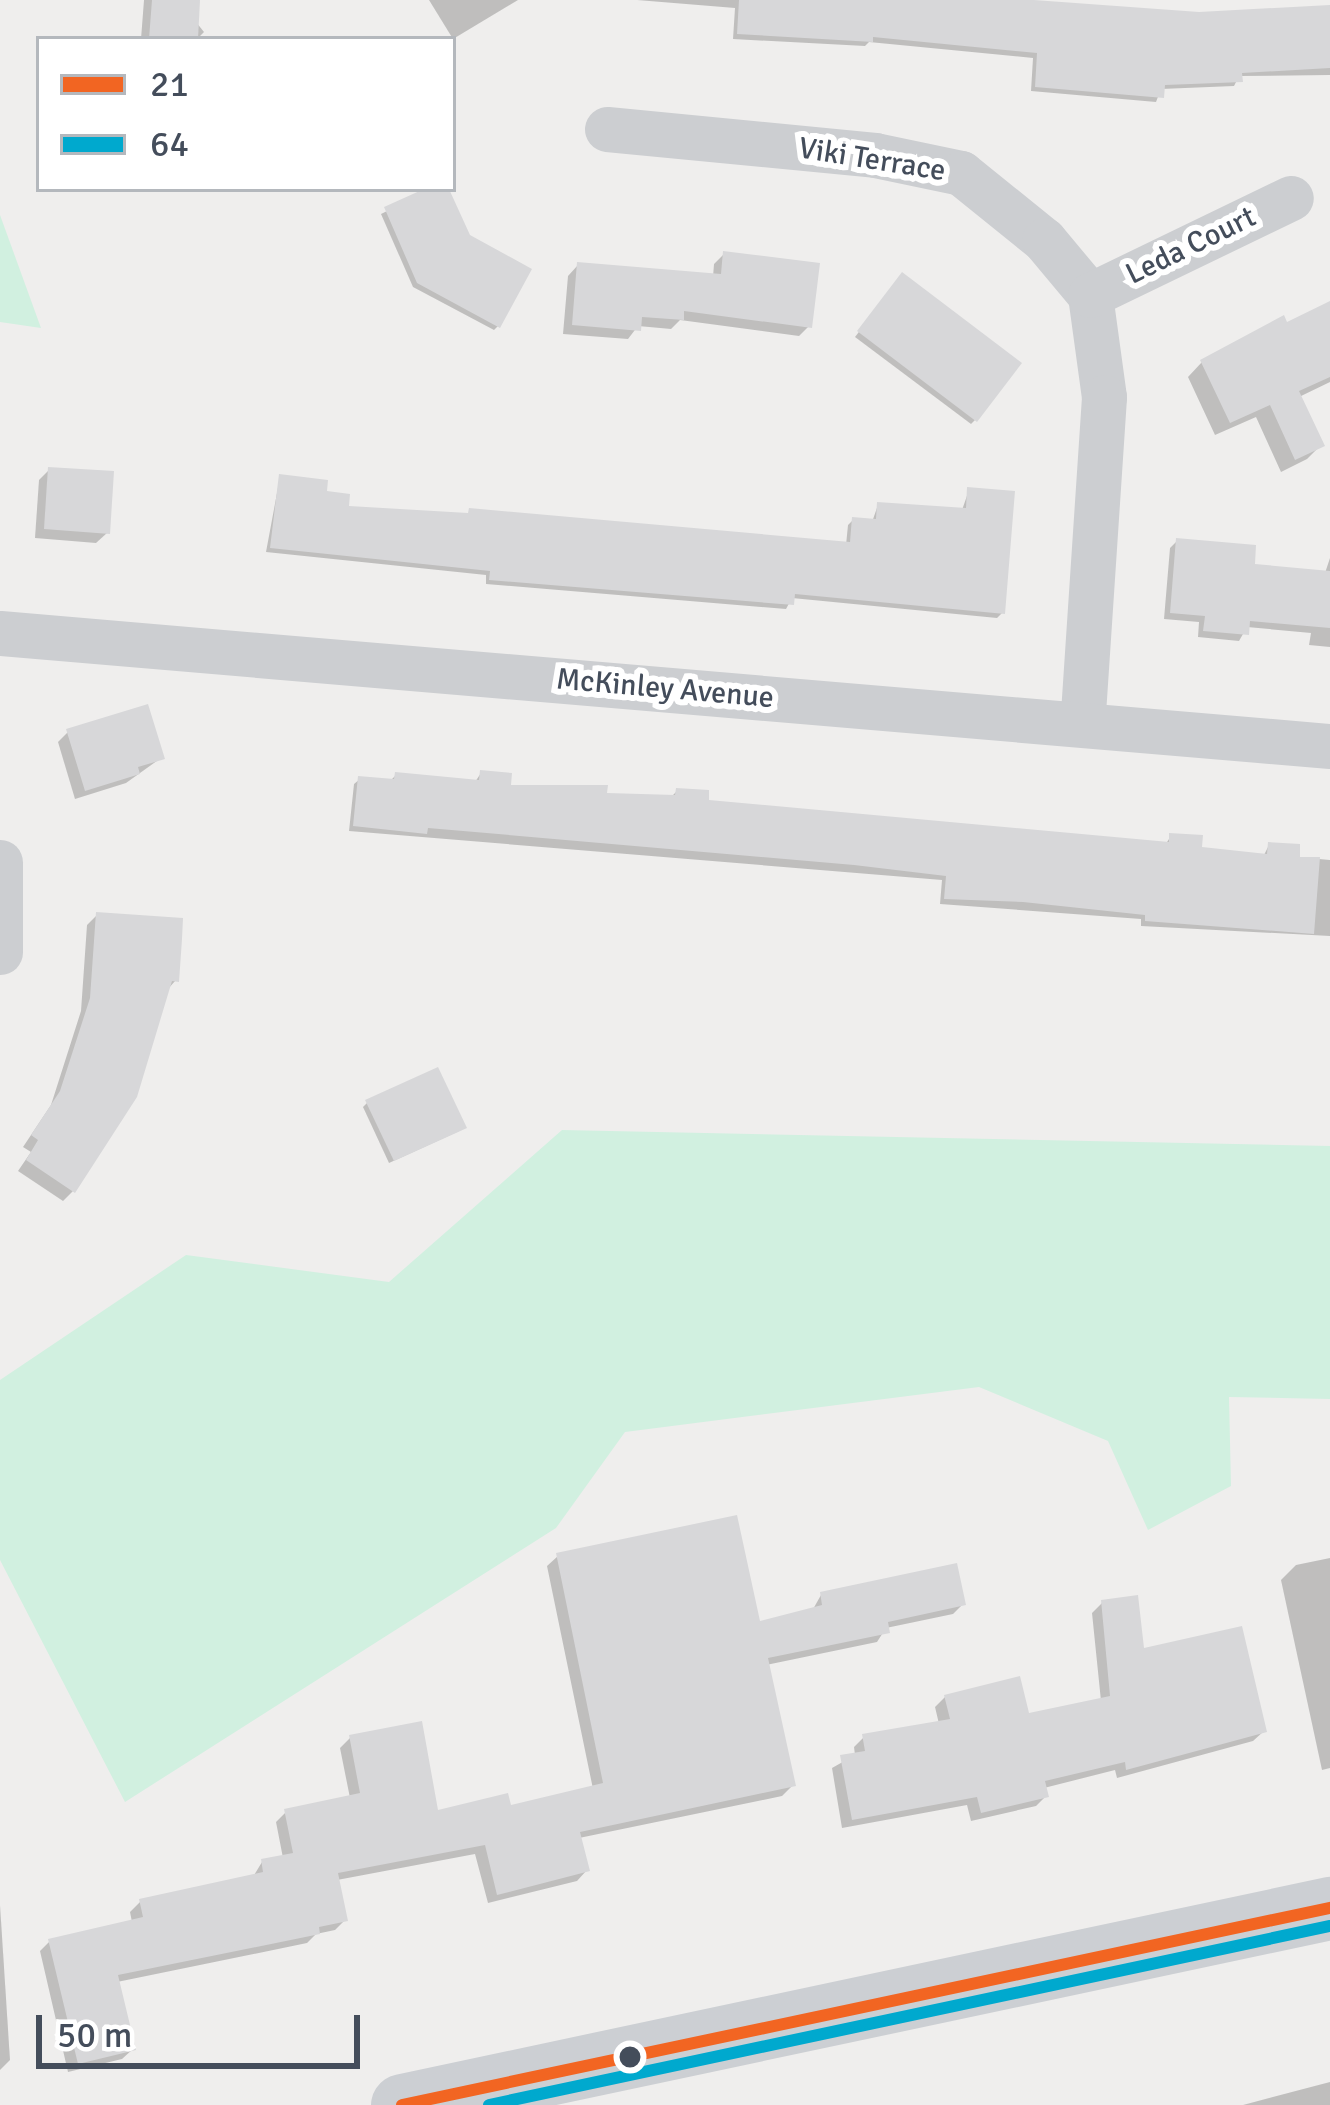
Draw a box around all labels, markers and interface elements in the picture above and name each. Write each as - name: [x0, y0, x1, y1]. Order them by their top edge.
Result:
- legend: [36, 36, 456, 192]
- text: 21: [150, 62, 189, 107]
- text: 64: [150, 122, 189, 167]
- street label: Viki Terrace: [796, 131, 948, 189]
- street label: Leda Court: [1120, 199, 1262, 293]
- street label: McKinley Avenue: [555, 662, 775, 716]
- scale bar: [42, 1991, 366, 2065]
- text: 50 m: [57, 2013, 133, 2058]
- unlabelled marker: [619, 2046, 641, 2068]

